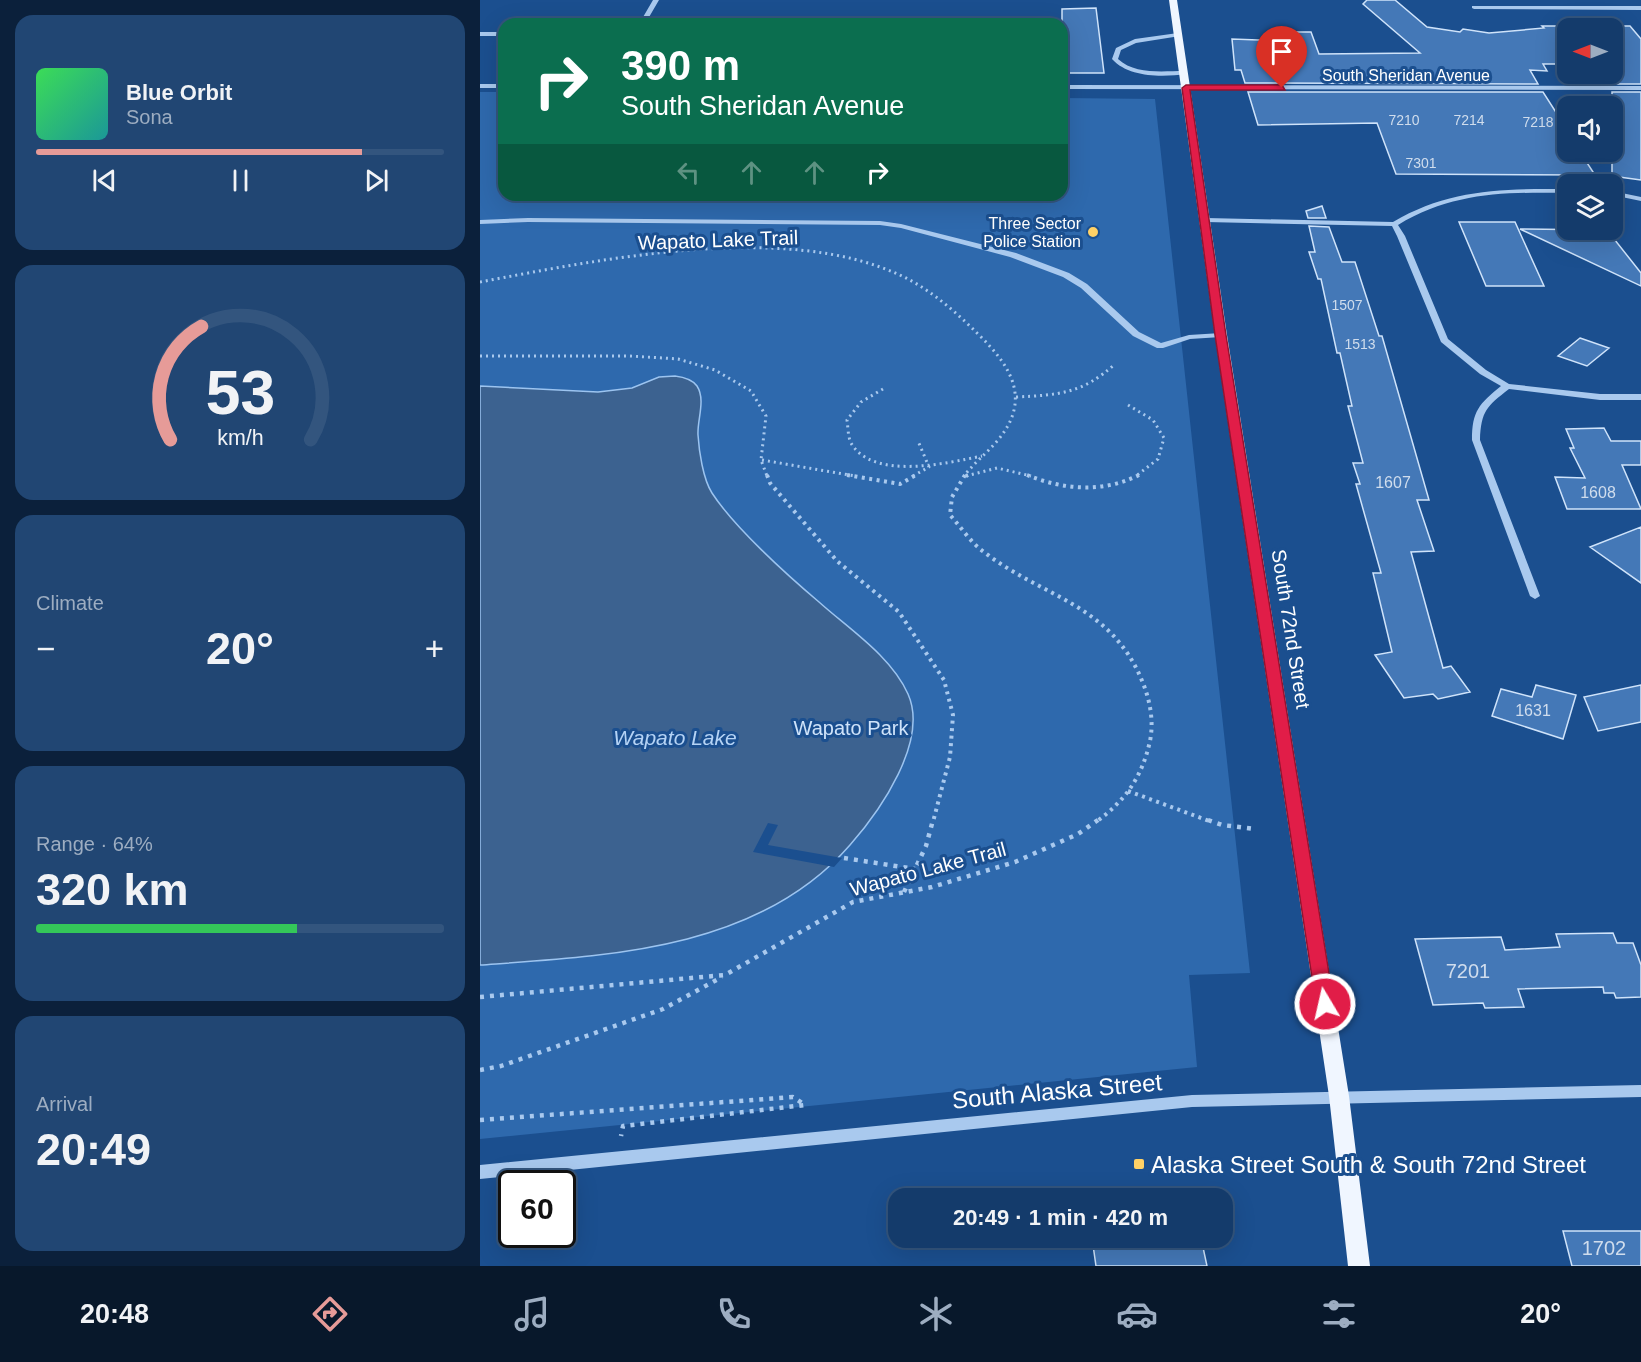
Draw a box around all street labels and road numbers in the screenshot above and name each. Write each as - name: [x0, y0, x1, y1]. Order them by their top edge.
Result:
- street label: South Sheridan Avenue: [1322, 67, 1490, 84]
- street label: Wapato Lake Trail: [637, 226, 799, 254]
- street label: South 72nd Street: [1268, 548, 1315, 711]
- street label: Wapato Lake Trail: [848, 838, 1008, 900]
- street label: South Alaska Street: [951, 1068, 1164, 1114]

